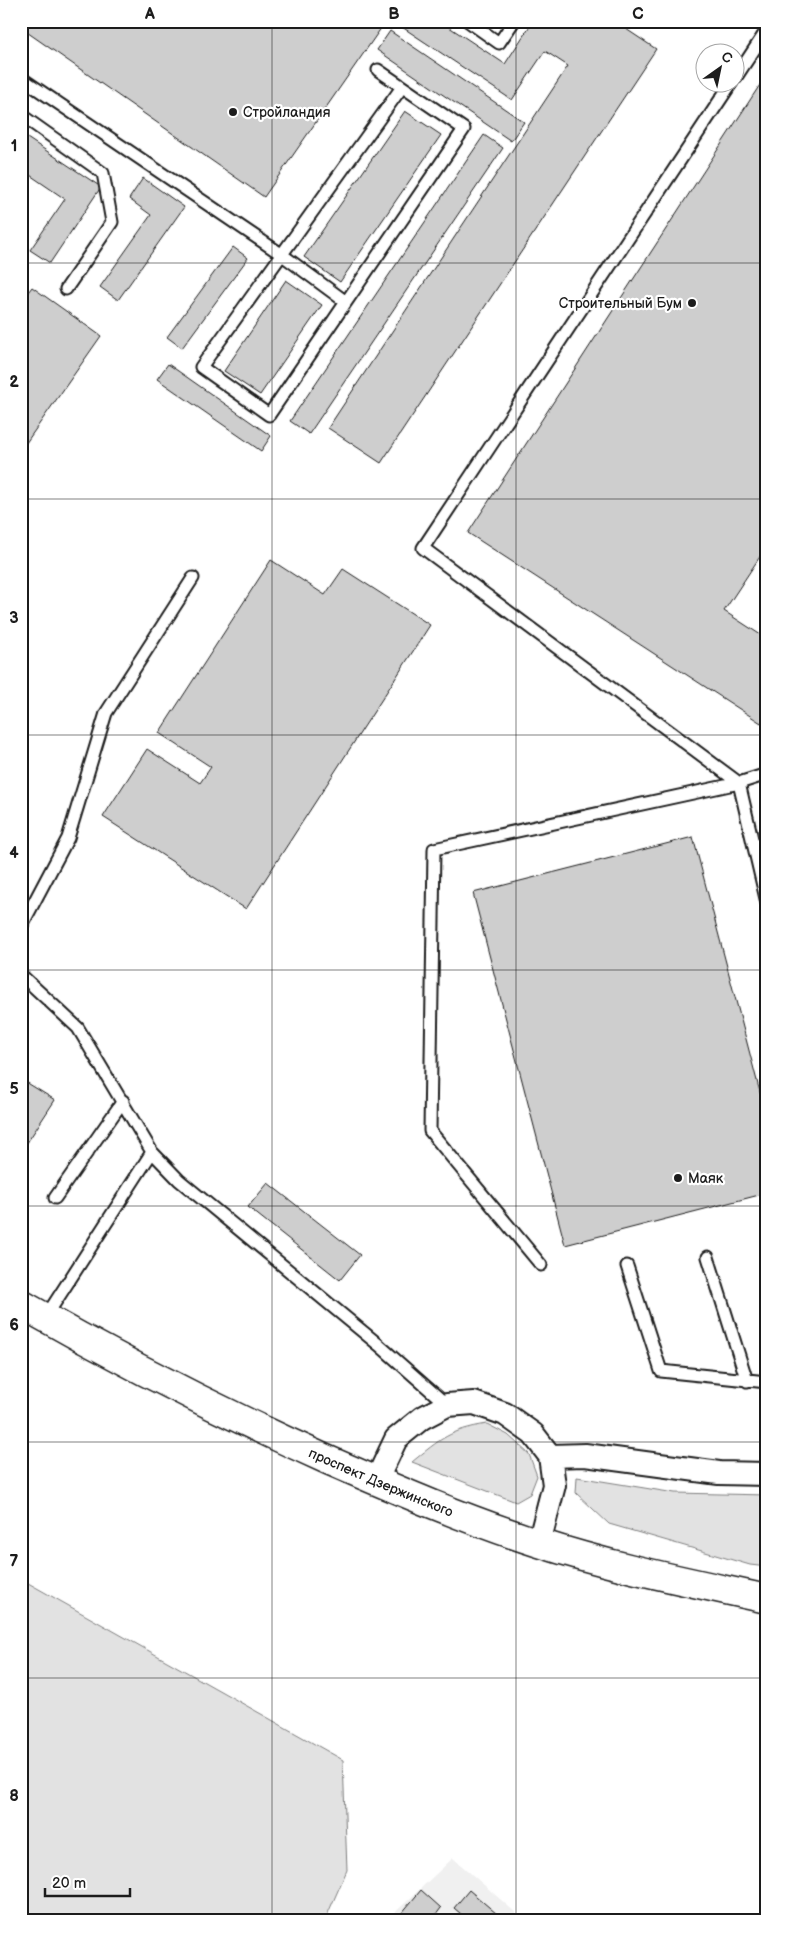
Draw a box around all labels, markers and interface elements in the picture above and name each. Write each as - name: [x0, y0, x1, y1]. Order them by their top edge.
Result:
- text: A: [144, 5, 155, 24]
- text: B: [388, 5, 400, 24]
- text: C: [632, 5, 644, 24]
- north arrow: [696, 42, 746, 92]
- text: С: [718, 48, 736, 67]
- place label: Стройландия: [243, 104, 331, 121]
- marker: Стройландия: [227, 106, 239, 118]
- text: 1: [11, 137, 17, 156]
- place label: Строительный Бум: [559, 295, 682, 312]
- marker: Строительный Бум: [686, 297, 698, 309]
- text: 2: [9, 373, 19, 392]
- text: 3: [9, 609, 19, 628]
- text: 4: [9, 844, 19, 863]
- text: 5: [9, 1080, 19, 1099]
- place label: Маяк: [688, 1170, 724, 1187]
- marker: Маяк: [672, 1172, 684, 1184]
- text: 6: [9, 1316, 19, 1335]
- street label: проспект Дзержинского: [306, 1444, 456, 1520]
- text: 7: [10, 1552, 19, 1571]
- text: 8: [9, 1787, 19, 1806]
- scale bar: [45, 1866, 130, 1898]
- text: 20 m: [52, 1874, 86, 1893]

